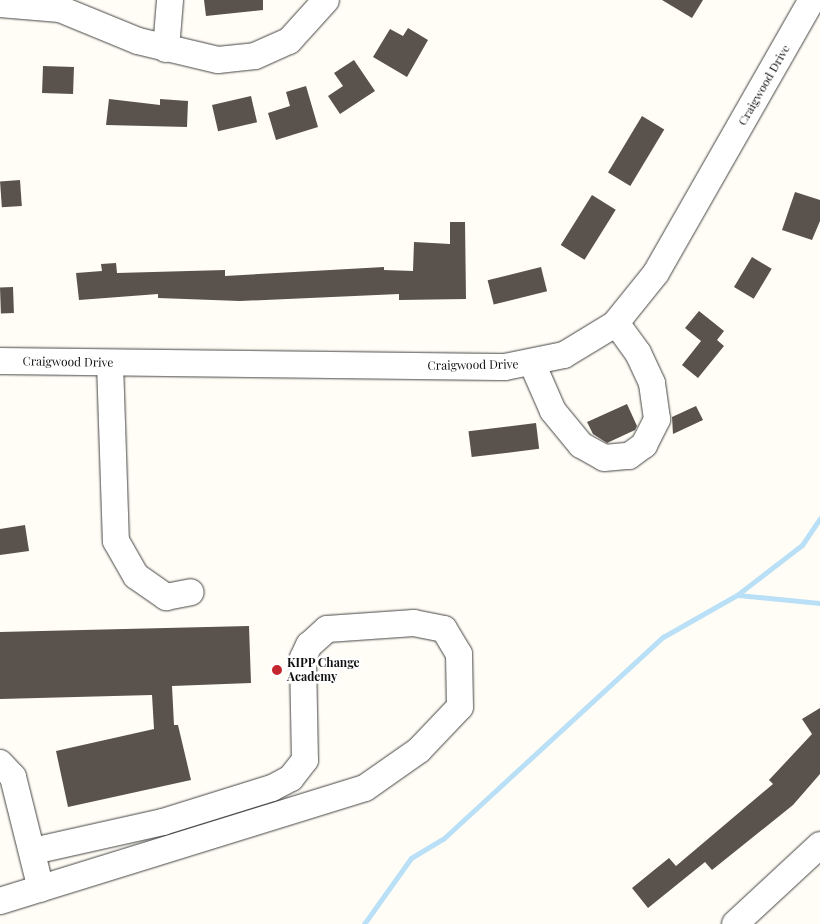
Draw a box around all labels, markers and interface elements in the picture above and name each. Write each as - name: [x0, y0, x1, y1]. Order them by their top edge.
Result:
- street label: Craigwood Drive: [735, 42, 793, 128]
- street label: Craigwood Drive: [22, 354, 114, 370]
- street label: Craigwood Drive: [427, 357, 519, 373]
- place label: KIPP Change Academy: [287, 656, 360, 684]
- marker: KIPP Change Academy: [271, 664, 283, 676]

